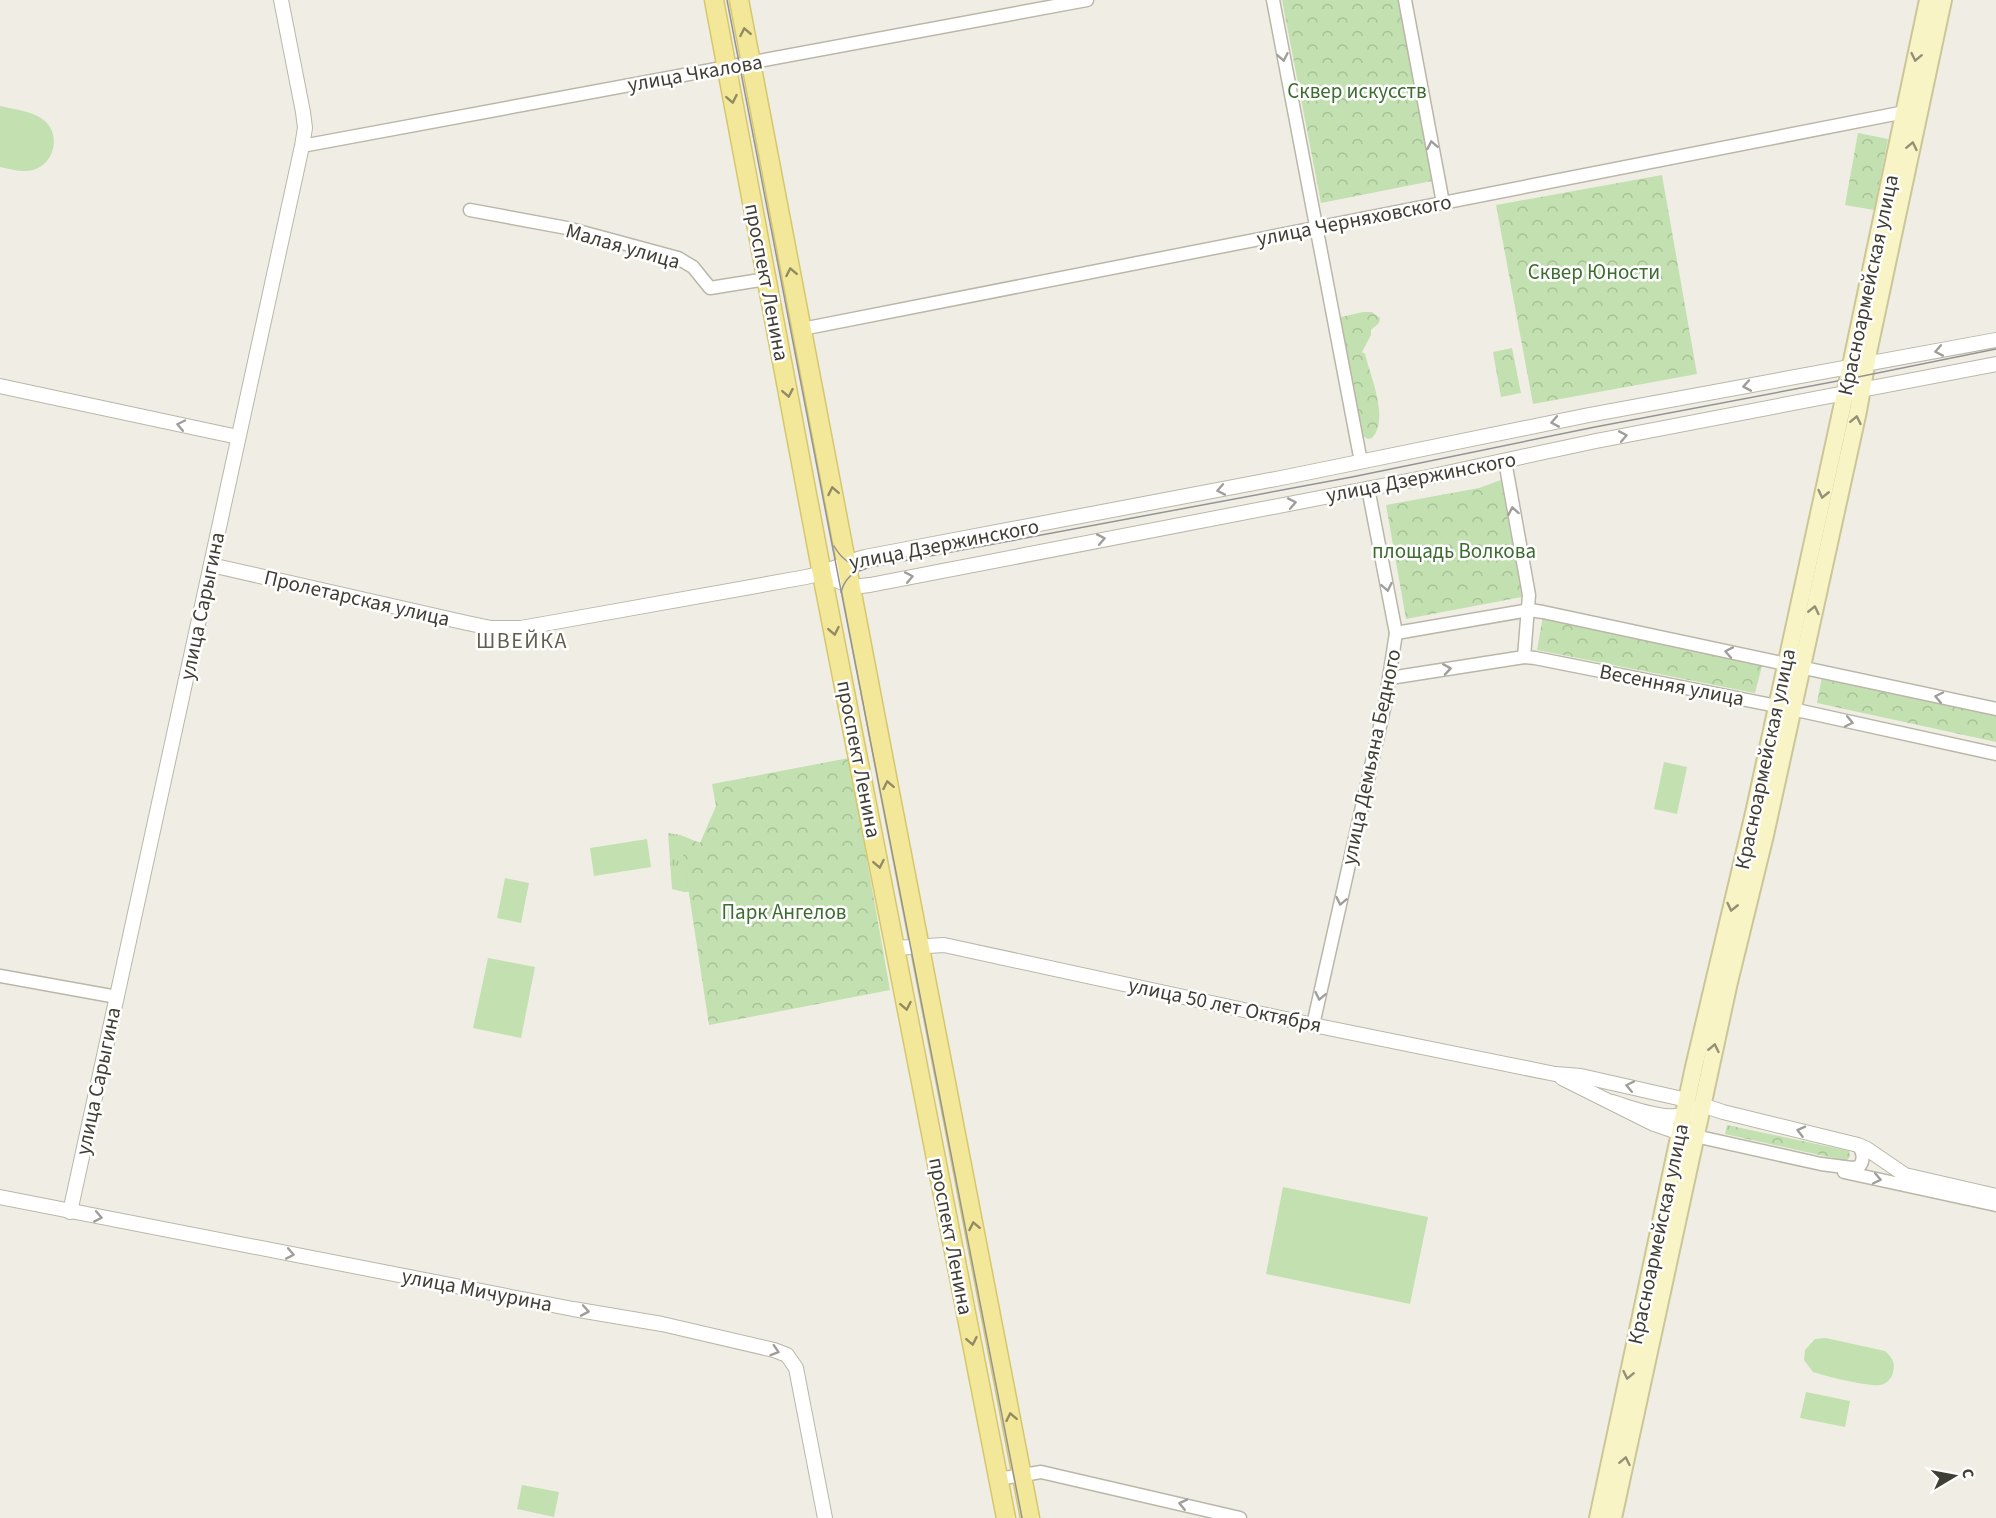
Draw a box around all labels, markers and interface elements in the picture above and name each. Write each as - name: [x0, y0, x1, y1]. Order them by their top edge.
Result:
- one-way arrow: [739, 27, 752, 37]
- street label: улица Чкалова: [625, 46, 765, 100]
- one-way arrow: [1276, 52, 1289, 62]
- one-way arrow: [1911, 52, 1924, 62]
- park label: Сквер искусств: [1287, 76, 1427, 106]
- one-way arrow: [725, 93, 738, 103]
- one-way arrow: [1426, 141, 1439, 151]
- one-way arrow: [1905, 142, 1918, 152]
- street label: Красноармейская улица: [1830, 172, 1906, 398]
- street label: улица Черняховского: [1254, 186, 1454, 254]
- street label: проспект Ленина: [737, 201, 797, 363]
- street label: Малая улица: [562, 215, 684, 277]
- park label: Сквер Юности: [1528, 257, 1660, 287]
- one-way arrow: [785, 267, 798, 277]
- one-way arrow: [1934, 344, 1944, 357]
- one-way arrow: [1742, 379, 1752, 392]
- one-way arrow: [781, 388, 794, 398]
- one-way arrow: [1550, 415, 1560, 428]
- one-way arrow: [1849, 415, 1862, 425]
- one-way arrow: [176, 419, 186, 432]
- one-way arrow: [1618, 430, 1628, 443]
- street label: улица Дзержинского: [1324, 444, 1518, 510]
- one-way arrow: [1217, 483, 1227, 496]
- one-way arrow: [827, 486, 840, 496]
- one-way arrow: [1817, 489, 1830, 499]
- one-way arrow: [1287, 497, 1297, 510]
- one-way arrow: [1507, 506, 1520, 516]
- street label: улица Дзержинского: [847, 511, 1041, 577]
- street label: улица Сарыгина: [172, 529, 232, 683]
- one-way arrow: [1095, 533, 1105, 546]
- park label: площадь Волкова: [1372, 536, 1536, 566]
- street label: Пролетарская улица: [261, 562, 453, 634]
- one-way arrow: [904, 571, 914, 584]
- one-way arrow: [1380, 582, 1393, 592]
- one-way arrow: [1806, 605, 1819, 615]
- district label: ШВЕЙКА: [476, 625, 568, 657]
- one-way arrow: [827, 626, 840, 636]
- street label: улица Демьяна Бедного: [1333, 646, 1409, 868]
- one-way arrow: [1724, 646, 1734, 659]
- street label: Красноармейская улица: [1727, 646, 1803, 872]
- street label: Весенняя улица: [1597, 656, 1747, 714]
- one-way arrow: [1443, 663, 1452, 675]
- street label: проспект Ленина: [829, 678, 889, 840]
- one-way arrow: [1934, 691, 1944, 704]
- one-way arrow: [1844, 715, 1854, 728]
- one-way arrow: [882, 780, 895, 790]
- one-way arrow: [872, 858, 885, 868]
- one-way arrow: [1335, 896, 1348, 906]
- park label: Парк Ангелов: [722, 897, 846, 927]
- one-way arrow: [1726, 902, 1739, 912]
- street label: улица 50 лет Октября: [1126, 970, 1324, 1040]
- one-way arrow: [1314, 991, 1327, 1001]
- one-way arrow: [899, 1000, 912, 1010]
- street label: улица Сарыгина: [68, 1004, 128, 1158]
- one-way arrow: [1707, 1043, 1720, 1053]
- one-way arrow: [1626, 1081, 1636, 1094]
- street label: Красноармейская улица: [1620, 1121, 1696, 1347]
- one-way arrow: [1796, 1125, 1806, 1138]
- street label: проспект Ленина: [921, 1155, 981, 1317]
- one-way arrow: [1872, 1172, 1882, 1185]
- one-way arrow: [93, 1210, 103, 1223]
- one-way arrow: [968, 1221, 981, 1231]
- one-way arrow: [285, 1247, 295, 1260]
- street label: улица Мичурина: [399, 1261, 555, 1319]
- one-way arrow: [580, 1304, 589, 1316]
- one-way arrow: [965, 1336, 978, 1346]
- one-way arrow: [769, 1344, 780, 1356]
- one-way arrow: [1622, 1370, 1635, 1380]
- one-way arrow: [1005, 1412, 1018, 1422]
- north arrow: [1924, 1446, 1984, 1506]
- one-way arrow: [1618, 1456, 1631, 1466]
- text: С: [1956, 1467, 1979, 1480]
- one-way arrow: [1178, 1499, 1188, 1512]

